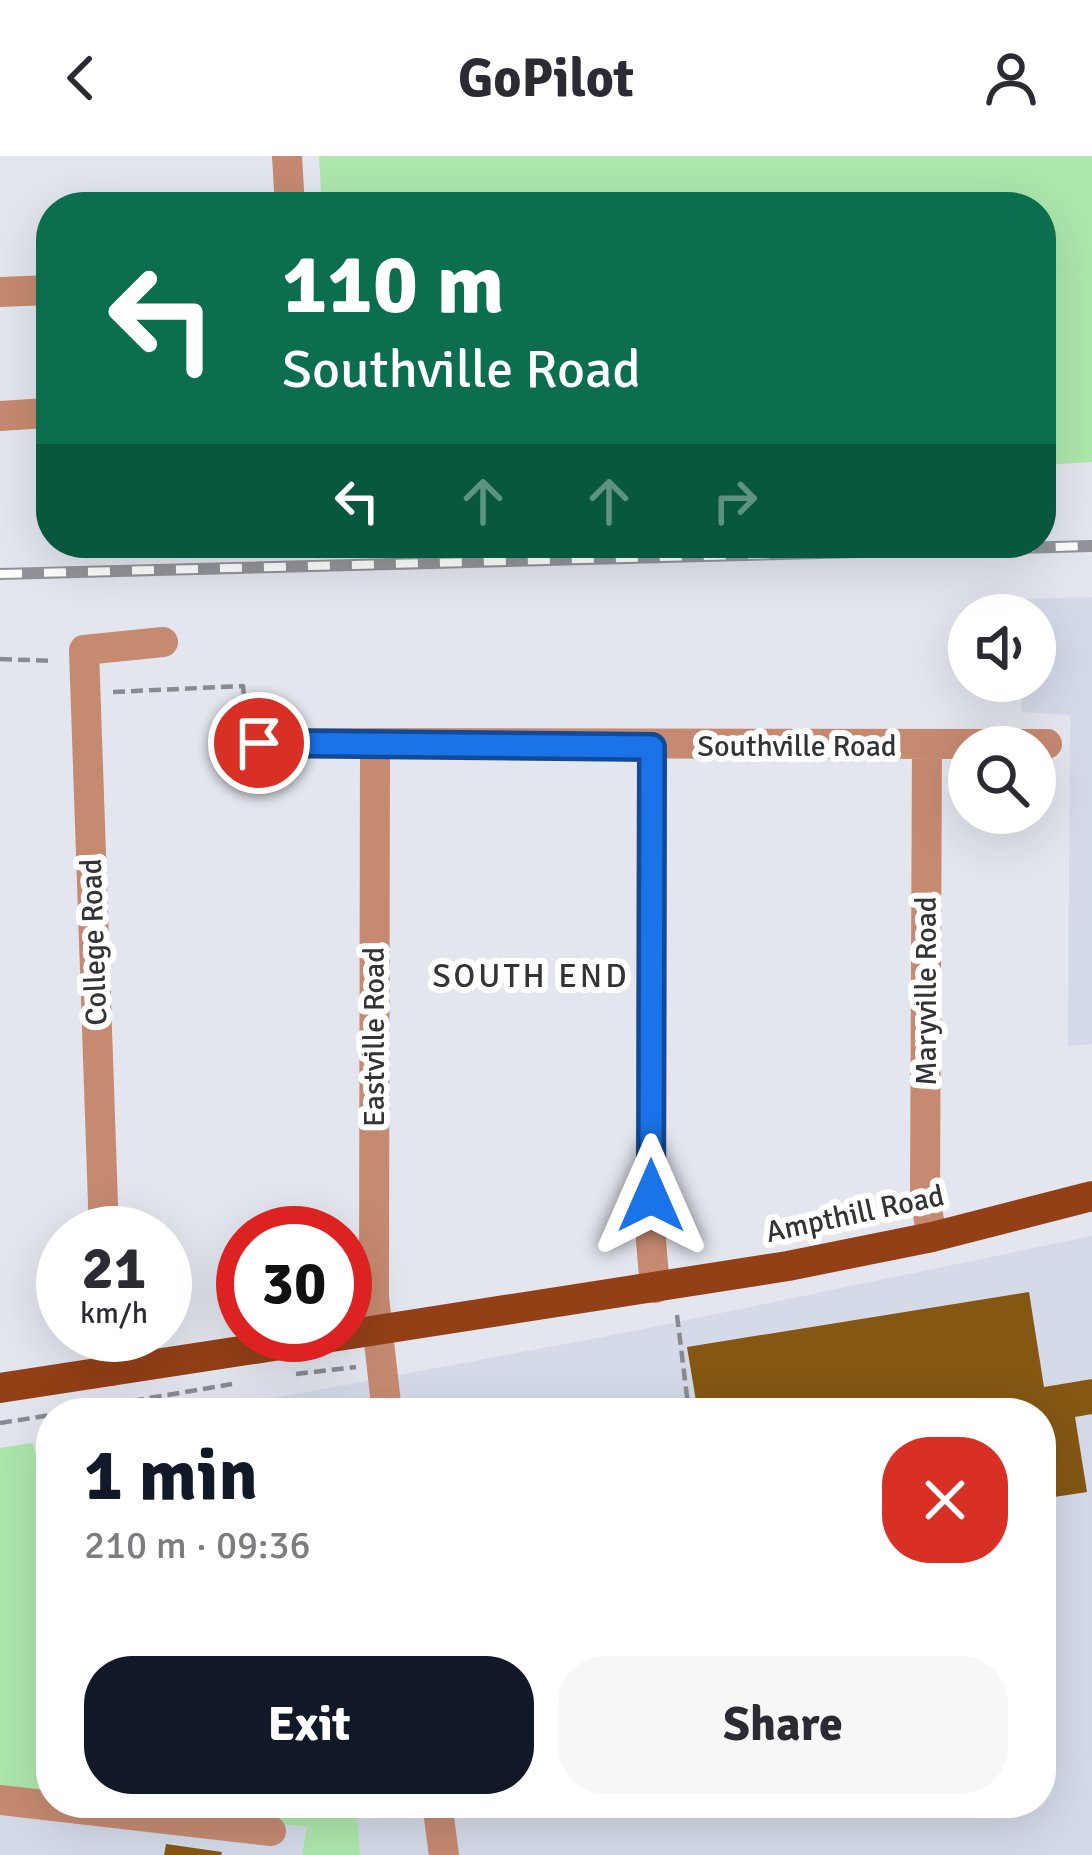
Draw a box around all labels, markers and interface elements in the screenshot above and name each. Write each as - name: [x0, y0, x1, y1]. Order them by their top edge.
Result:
- icon: back: [48, 45, 114, 111]
- text: GoPilot: [458, 45, 634, 112]
- icon: person: [978, 45, 1044, 111]
- text: 110 m: [282, 233, 504, 337]
- icon: left: [84, 240, 240, 396]
- text: Southville Road: [282, 336, 641, 403]
- icon: left: [324, 468, 390, 534]
- icon: ahead: [450, 468, 516, 534]
- icon: ahead: [576, 468, 642, 534]
- icon: right: [702, 468, 768, 534]
- map controls: [948, 594, 1056, 834]
- button: sound: [948, 594, 1056, 702]
- pin: [208, 692, 310, 794]
- icon: arrive: [226, 710, 292, 776]
- button: search: [948, 726, 1056, 834]
- street label: Southville Road: [697, 728, 897, 765]
- street label: College Road: [73, 858, 115, 1026]
- street label: Maryville Road: [908, 896, 945, 1086]
- street label: Eastville Road: [356, 947, 393, 1127]
- district label: SOUTH END: [432, 956, 630, 997]
- position arrow: [588, 1133, 714, 1259]
- street label: Ampthill Road: [763, 1177, 947, 1251]
- speed limit sign: 30: [216, 1206, 372, 1362]
- text: 21: [82, 1232, 146, 1306]
- text: km/h: [80, 1295, 148, 1332]
- text: 1 min: [84, 1431, 258, 1520]
- button: close: [882, 1437, 1008, 1563]
- text: 210 m · 09:36: [84, 1521, 311, 1569]
- button: Exit: [84, 1656, 534, 1794]
- button: Share: [558, 1656, 1008, 1794]

